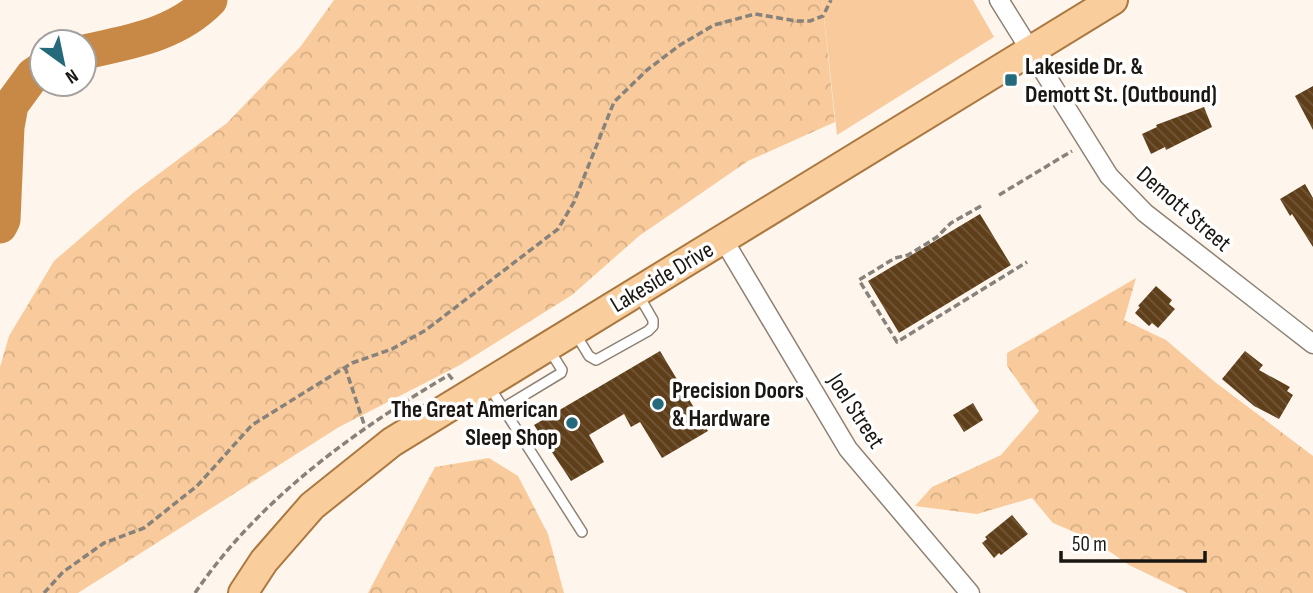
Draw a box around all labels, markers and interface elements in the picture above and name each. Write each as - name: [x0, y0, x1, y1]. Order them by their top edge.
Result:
- north arrow: [28, 28, 98, 98]
- place label: Lakeside Dr. & Demott St. (Outbound): [1025, 52, 1217, 109]
- text: N: [61, 64, 82, 88]
- marker: Lakeside Dr. & Demott St. (Outbound): [1003, 72, 1019, 88]
- street label: Demott Street: [1131, 160, 1237, 258]
- street label: Lakeside Drive: [605, 235, 719, 319]
- street label: Joel Street: [821, 367, 891, 454]
- place label: Precision Doors & Hardware: [672, 376, 804, 433]
- place label: The Great American Sleep Shop: [391, 395, 558, 452]
- marker: Precision Doors & Hardware: [650, 396, 666, 412]
- marker: The Great American Sleep Shop: [564, 415, 580, 431]
- scale bar: [1061, 520, 1204, 564]
- text: 50 m: [1072, 532, 1107, 557]

